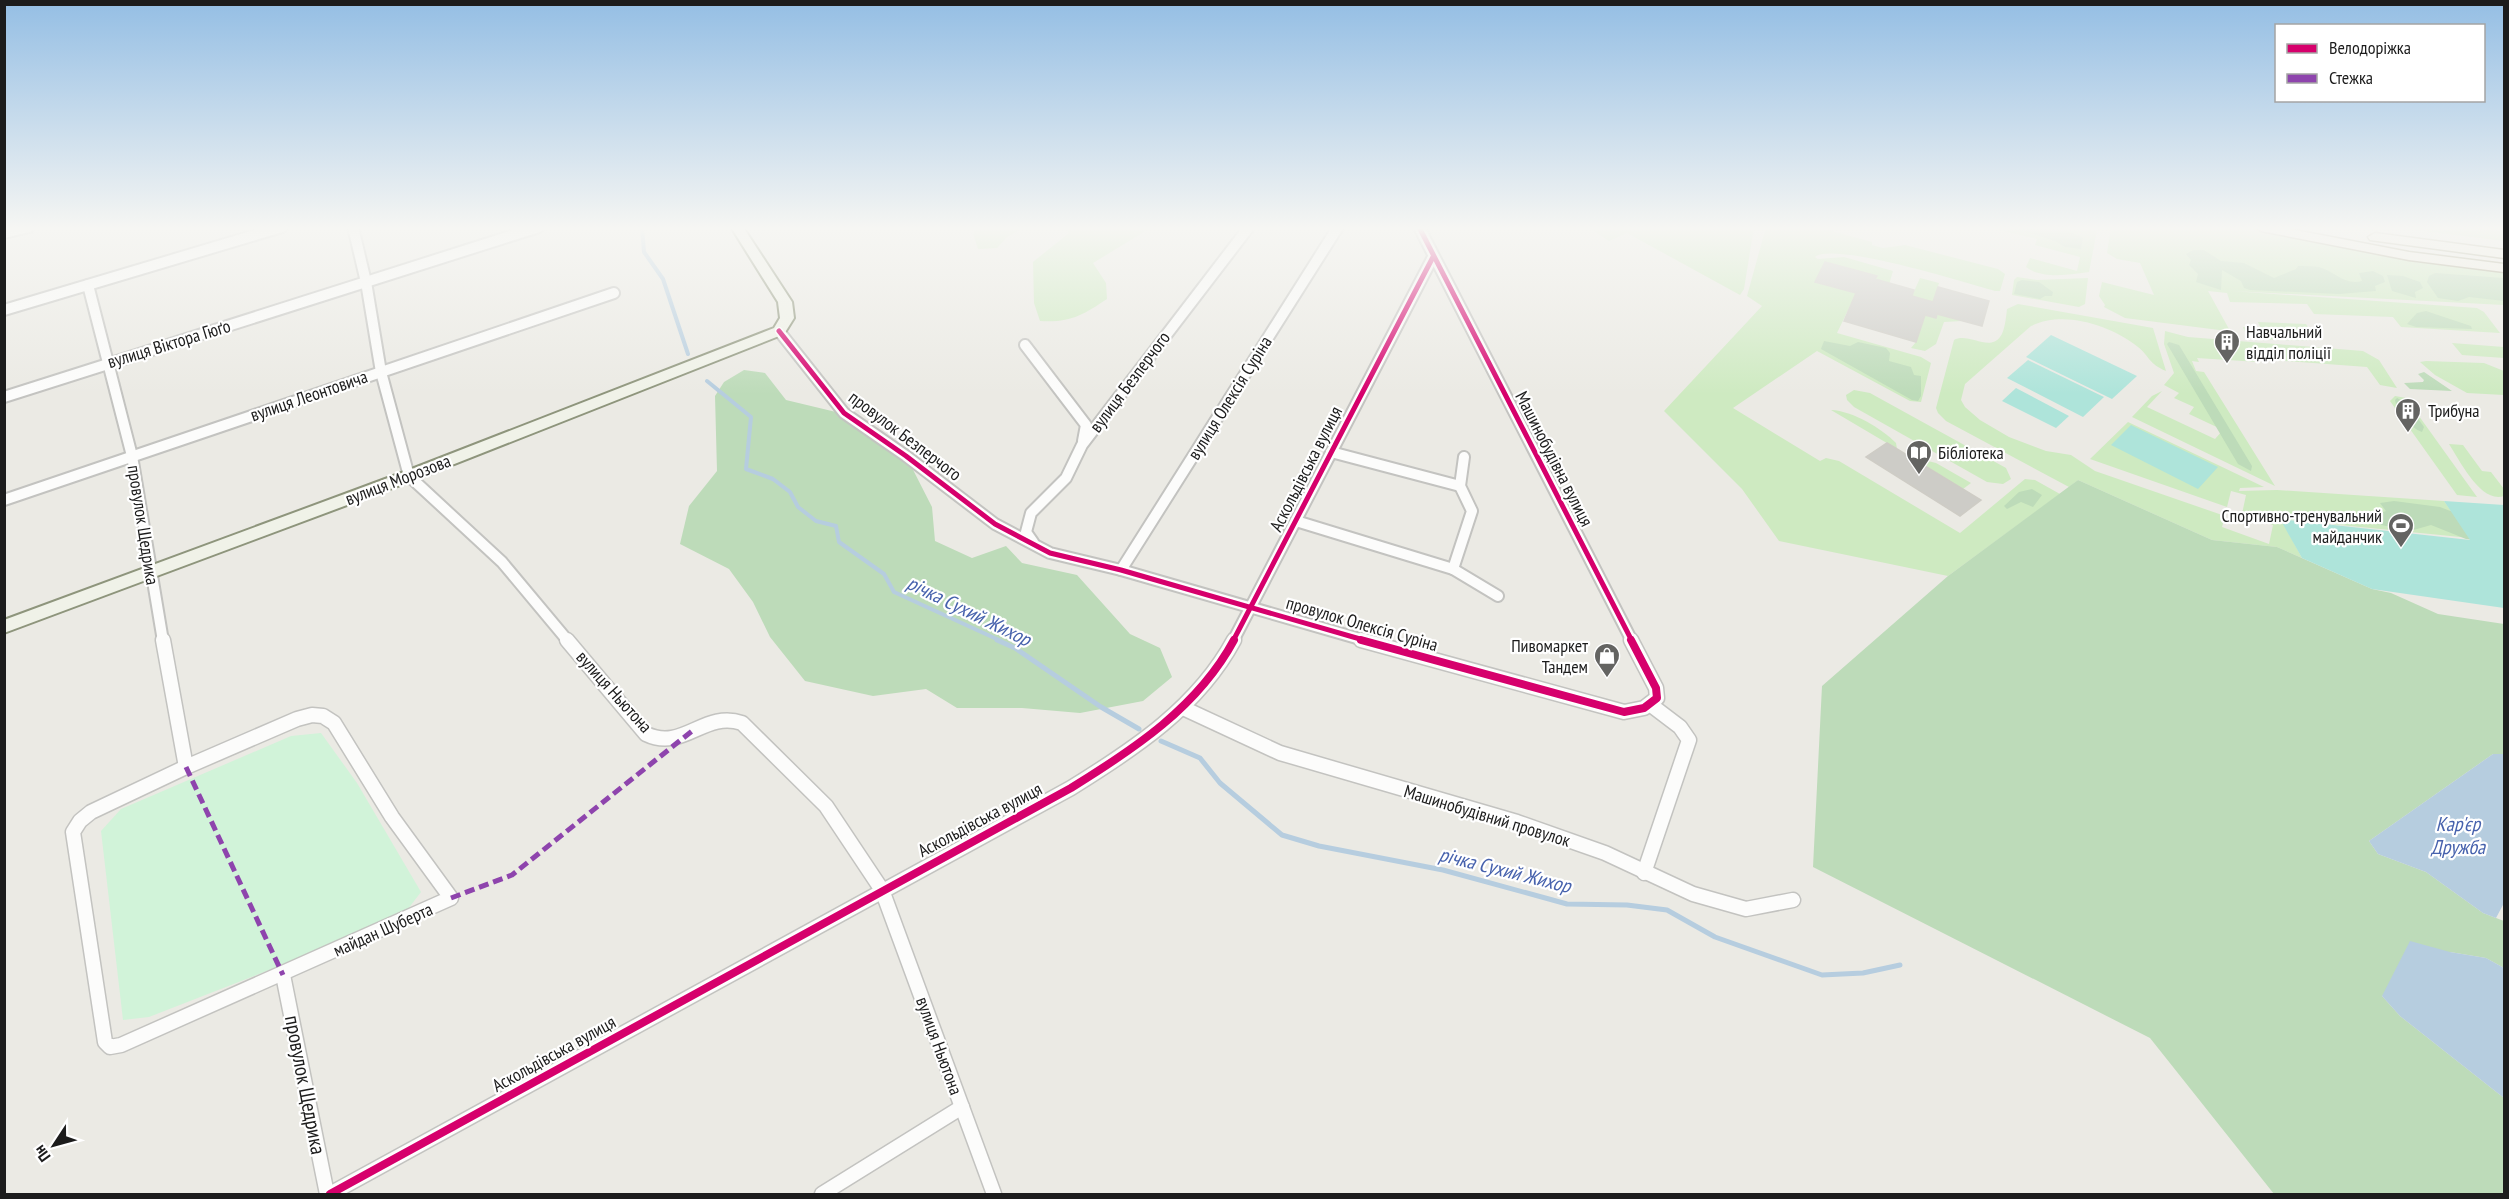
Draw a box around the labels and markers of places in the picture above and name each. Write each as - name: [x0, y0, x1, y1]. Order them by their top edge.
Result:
- place label: Навчальний відділ поліції: [2246, 320, 2331, 364]
- building icon: Навчальний відділ поліції: [2212, 327, 2242, 365]
- building icon: Трибуна: [2393, 396, 2423, 434]
- place label: Трибуна: [2428, 399, 2480, 422]
- library icon: Бібліотека: [1904, 438, 1934, 476]
- place label: Бібліотека: [1938, 441, 2004, 464]
- place label: Спортивно-тренувальний майданчик: [2221, 504, 2382, 548]
- sports icon: Спортивно-тренувальний майданчик: [2386, 511, 2416, 549]
- place label: Пивомаркет Тандем: [1511, 634, 1588, 678]
- shop icon: Пивомаркет Тандем: [1592, 641, 1622, 679]

